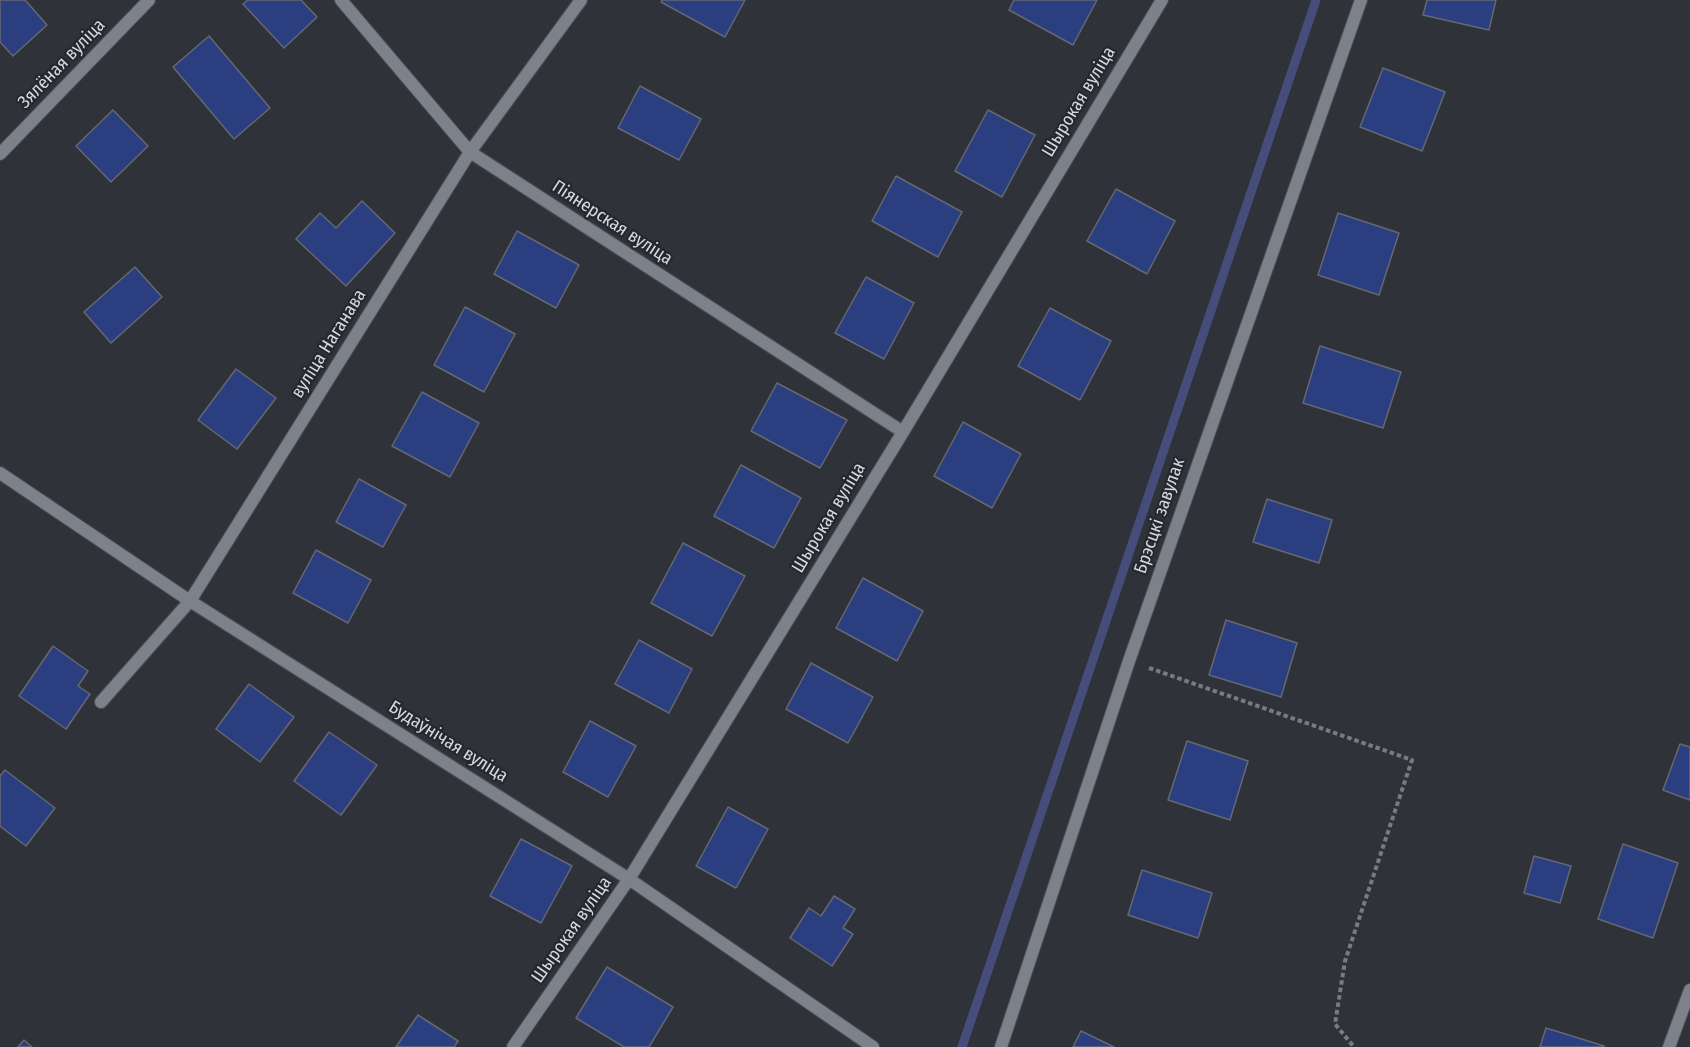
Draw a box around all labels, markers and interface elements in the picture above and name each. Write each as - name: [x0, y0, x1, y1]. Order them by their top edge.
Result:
- street label: Зялёная вуліца: [14, 15, 110, 113]
- street label: Шырокая вуліца: [1038, 43, 1120, 161]
- street label: Піянерская вуліца: [548, 176, 676, 270]
- street label: вуліца Наганава: [287, 286, 371, 402]
- street label: Брэсцкі завулак: [1130, 455, 1190, 577]
- street label: Шырокая вуліца: [788, 459, 870, 577]
- street label: Будаўнічая вуліца: [384, 697, 512, 787]
- street label: Шырокая вуліца: [527, 873, 617, 987]

